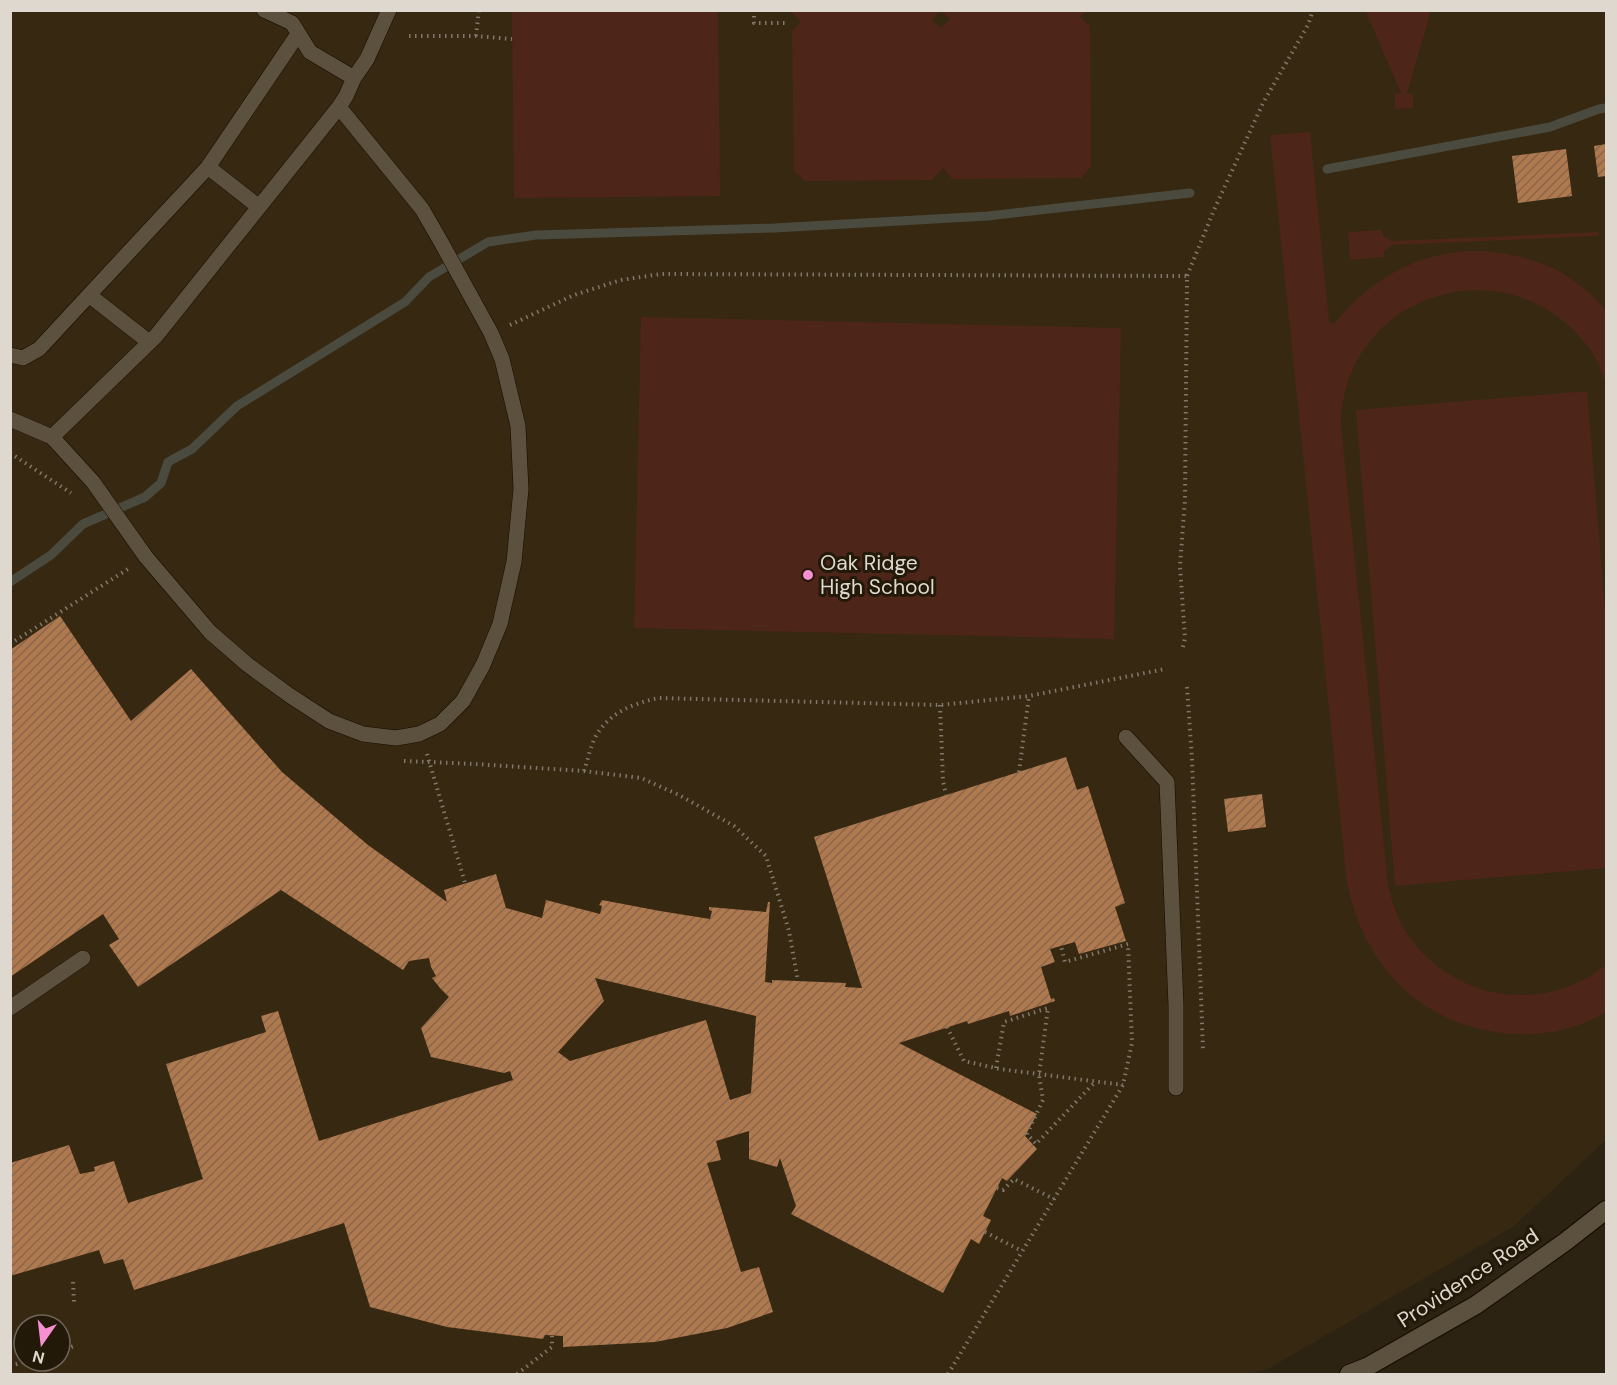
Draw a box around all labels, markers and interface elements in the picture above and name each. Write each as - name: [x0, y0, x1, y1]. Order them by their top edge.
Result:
- place label: Oak Ridge High School: [820, 549, 935, 601]
- marker: Oak Ridge High School: [801, 568, 815, 582]
- street label: Providence Road: [1392, 1222, 1544, 1334]
- north arrow: [12, 1313, 72, 1373]
- text: N: [30, 1345, 47, 1369]

